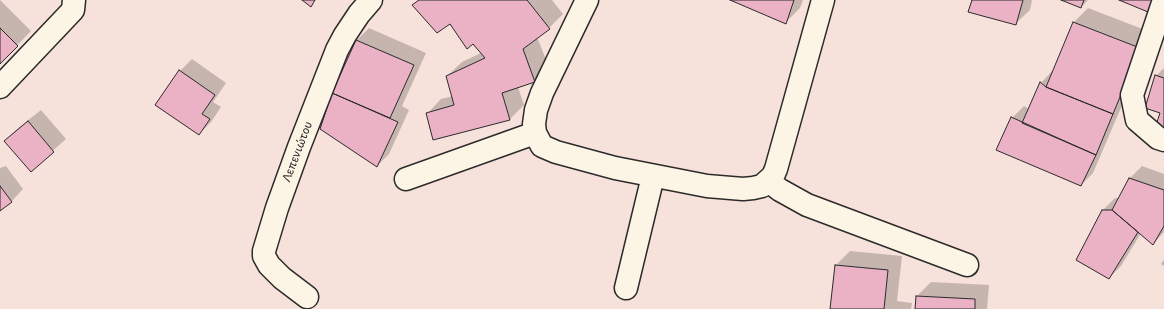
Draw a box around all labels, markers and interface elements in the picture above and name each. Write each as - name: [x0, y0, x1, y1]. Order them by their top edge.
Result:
- street label: Λεπενιώτου: [280, 120, 316, 184]

